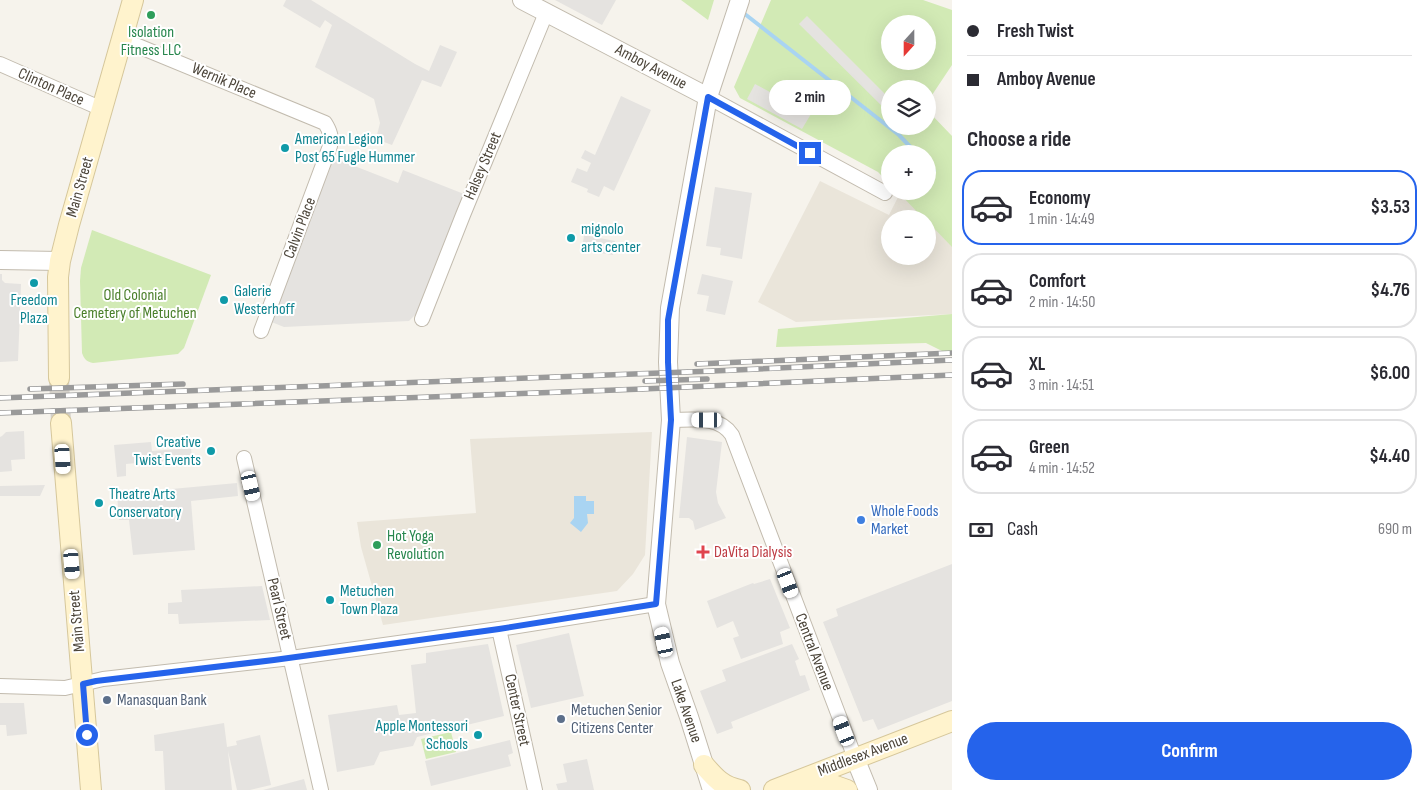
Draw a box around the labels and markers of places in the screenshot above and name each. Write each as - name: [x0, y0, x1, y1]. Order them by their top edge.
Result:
- marker: Isolation Fitness LLC: [145, 9, 157, 21]
- place label: Isolation Fitness LLC: [121, 23, 182, 60]
- place label: American Legion Post 65 Fugle Hummer: [294, 130, 415, 167]
- marker: American Legion Post 65 Fugle Hummer: [279, 142, 291, 154]
- place label: mignolo arts center: [581, 220, 641, 257]
- marker: mignolo arts center: [565, 232, 577, 244]
- marker: Freedom Plaza: [28, 277, 40, 289]
- place label: Galerie Westerhoff: [234, 282, 296, 319]
- place label: Freedom Plaza: [11, 291, 57, 328]
- marker: Galerie Westerhoff: [218, 294, 230, 306]
- place label: Creative Twist Events: [134, 433, 201, 470]
- marker: Creative Twist Events: [205, 445, 217, 457]
- place label: Theatre Arts Conservatory: [109, 485, 181, 522]
- marker: Theatre Arts Conservatory: [93, 497, 105, 509]
- place label: Whole Foods Market: [871, 502, 939, 539]
- marker: Whole Foods Market: [855, 514, 867, 526]
- place label: Hot Yoga Revolution: [387, 527, 444, 564]
- marker: Hot Yoga Revolution: [371, 539, 383, 551]
- place label: DaVita Dialysis: [714, 543, 792, 562]
- marker: DaVita Dialysis: [696, 545, 710, 559]
- place label: Metuchen Town Plaza: [340, 582, 398, 619]
- marker: Metuchen Town Plaza: [324, 594, 336, 606]
- place label: Manasquan Bank: [117, 691, 207, 710]
- marker: Manasquan Bank: [101, 694, 113, 706]
- place label: Metuchen Senior Citizens Center: [571, 701, 662, 738]
- marker: Metuchen Senior Citizens Center: [555, 713, 567, 725]
- place label: Apple Montessori Schools: [375, 717, 468, 754]
- marker: Apple Montessori Schools: [472, 729, 484, 741]

